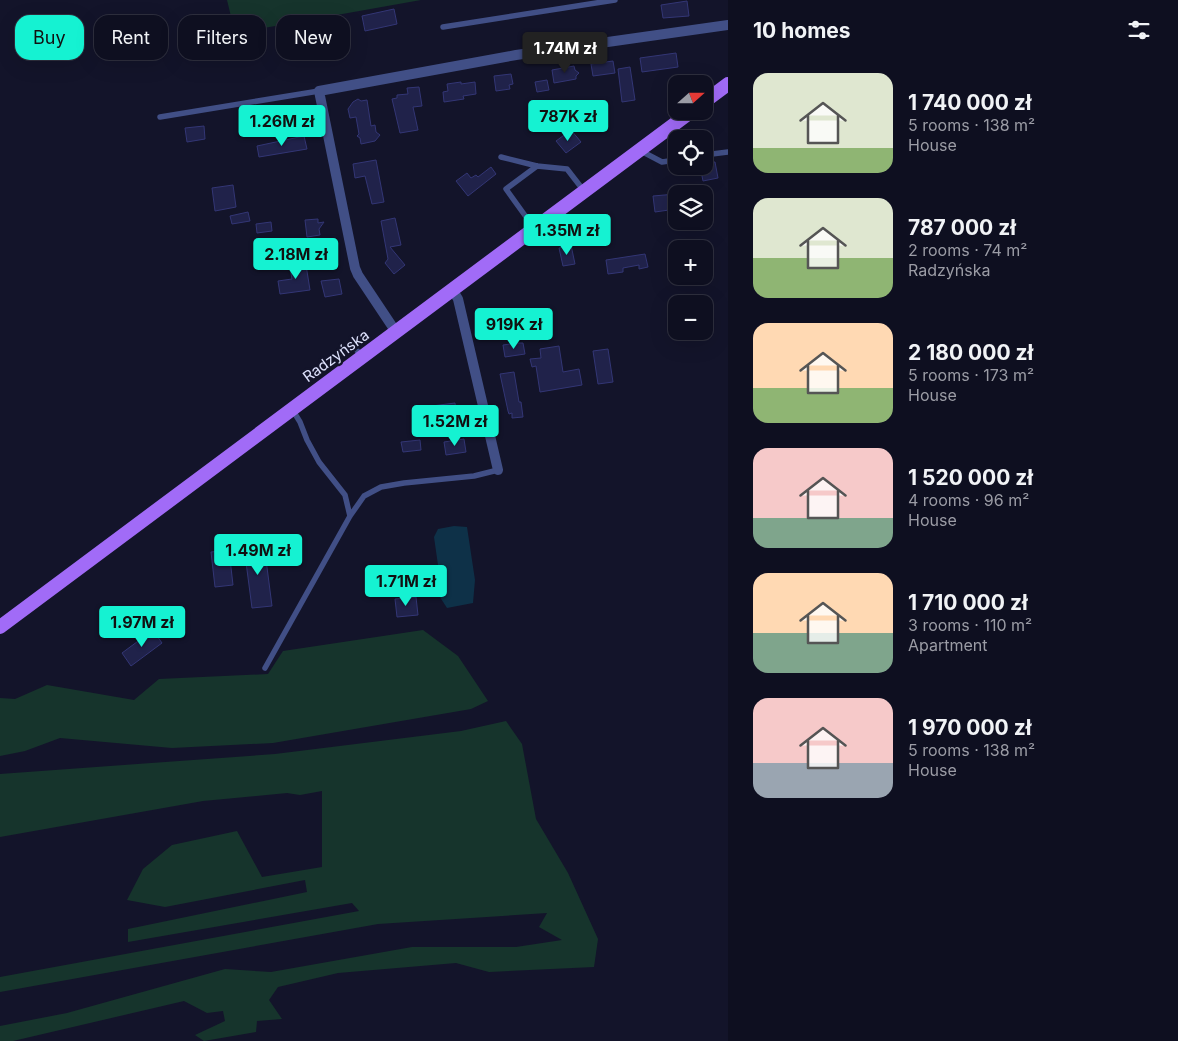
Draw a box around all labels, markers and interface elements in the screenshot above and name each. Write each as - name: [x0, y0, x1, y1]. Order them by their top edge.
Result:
- chip: Buy: [15, 15, 84, 60]
- chip: Rent: [94, 15, 168, 60]
- chip: Filters: [178, 15, 266, 60]
- chip: New: [276, 15, 350, 60]
- icon: filters: [1125, 16, 1153, 44]
- text: 10 homes: [753, 18, 851, 43]
- pin: 1.74M zł: [513, 32, 617, 74]
- text: 1.74M zł: [533, 38, 597, 58]
- north arrow: [668, 75, 712, 120]
- map controls: [668, 75, 713, 340]
- text: 1 740 000 zł: [908, 90, 1032, 115]
- icon: home: [793, 93, 853, 153]
- pin: 787K zł: [522, 100, 614, 142]
- pin: 1.26M zł: [230, 104, 334, 147]
- text: 787K zł: [539, 106, 597, 126]
- text: 1.26M zł: [250, 111, 314, 131]
- text: 5 rooms · 138 m²: [908, 115, 1035, 135]
- button: locate: [668, 130, 713, 175]
- text: House: [908, 135, 957, 155]
- button: layers: [668, 185, 713, 230]
- pin: 1.35M zł: [515, 214, 619, 256]
- text: 787 000 zł: [908, 215, 1016, 240]
- icon: home: [793, 218, 853, 278]
- text: 1.35M zł: [535, 220, 599, 240]
- pin: 2.18M zł: [244, 238, 348, 280]
- button: +: [668, 240, 713, 285]
- text: 2 rooms · 74 m²: [908, 240, 1027, 260]
- text: 2.18M zł: [264, 244, 328, 264]
- text: Radzyńska: [908, 260, 991, 280]
- button: −: [668, 295, 713, 340]
- pin: 919K zł: [468, 308, 560, 350]
- text: 919K zł: [486, 314, 542, 334]
- street label: Radzyńska: [299, 325, 373, 386]
- text: 2 180 000 zł: [908, 340, 1033, 365]
- icon: home: [793, 343, 853, 403]
- text: 5 rooms · 173 m²: [908, 365, 1034, 385]
- text: House: [908, 385, 957, 405]
- pin: 1.52M zł: [403, 404, 507, 447]
- text: 1.52M zł: [423, 411, 487, 431]
- text: 1 520 000 zł: [908, 465, 1033, 490]
- icon: home: [793, 468, 853, 528]
- text: 4 rooms · 96 m²: [908, 490, 1029, 510]
- text: House: [908, 510, 957, 530]
- pin: 1.49M zł: [206, 534, 310, 576]
- text: 1.49M zł: [225, 540, 291, 560]
- pin: 1.71M zł: [354, 564, 458, 607]
- text: 1.71M zł: [376, 571, 436, 591]
- text: 1 710 000 zł: [908, 590, 1028, 615]
- icon: home: [793, 593, 853, 653]
- pin: 1.97M zł: [90, 606, 194, 648]
- text: 1.97M zł: [110, 612, 174, 632]
- text: 3 rooms · 110 m²: [908, 615, 1032, 635]
- text: Apartment: [908, 635, 988, 655]
- text: 1 970 000 zł: [908, 715, 1031, 740]
- icon: home: [793, 718, 853, 778]
- text: 5 rooms · 138 m²: [908, 740, 1035, 760]
- text: House: [908, 760, 957, 780]

